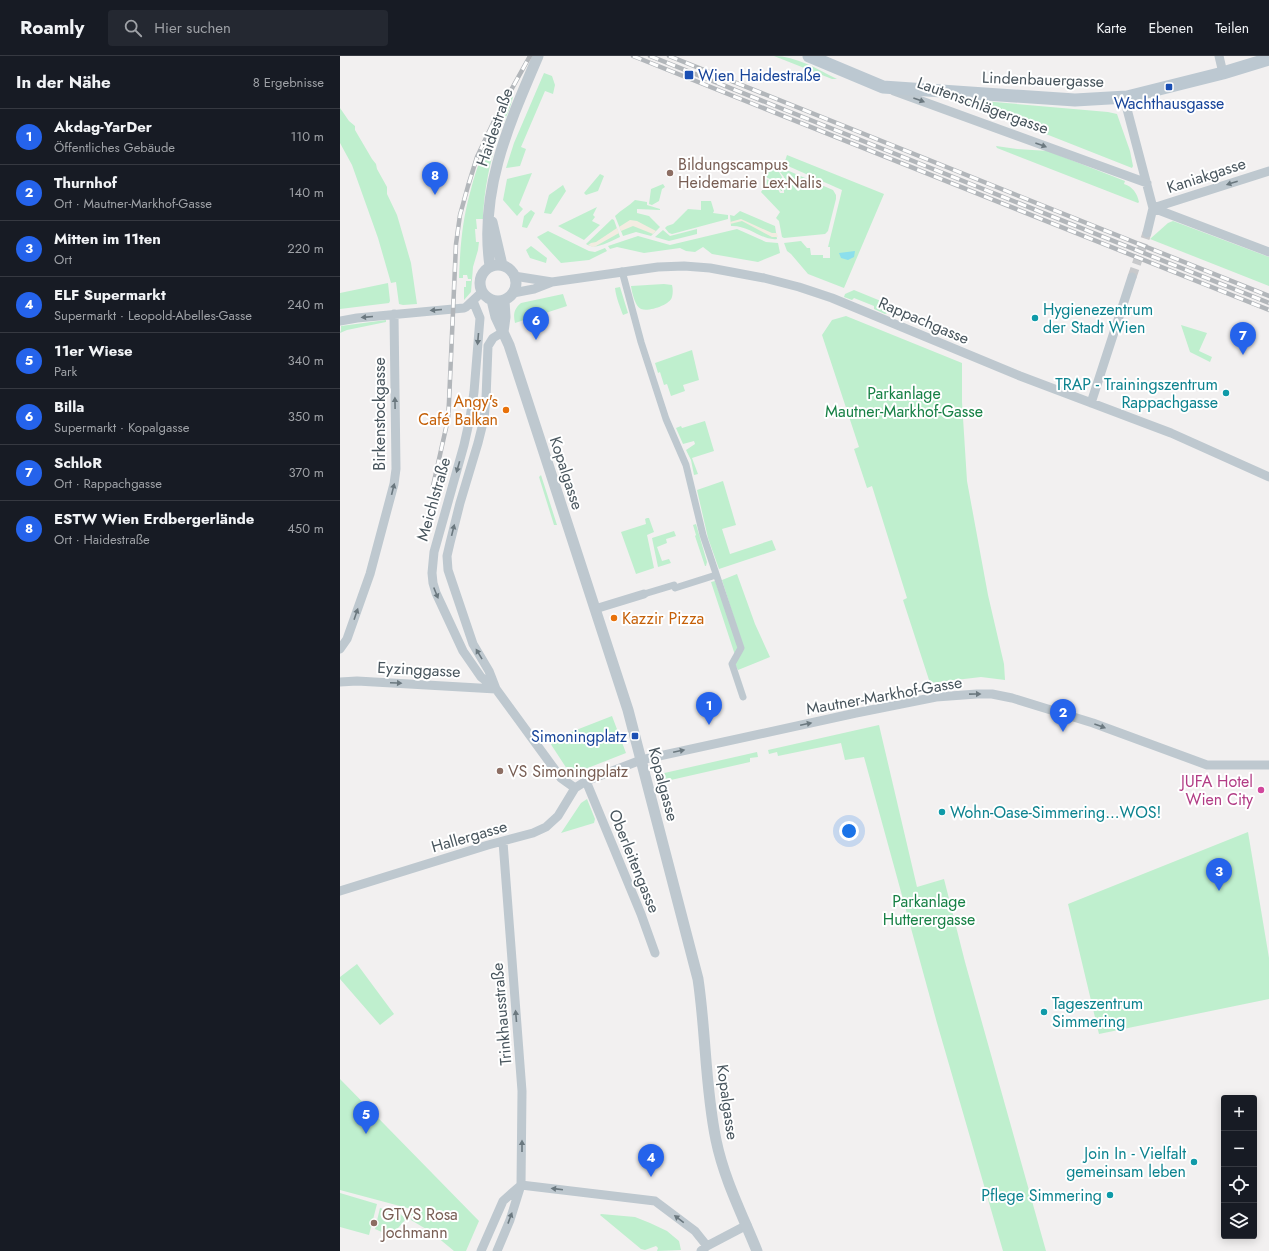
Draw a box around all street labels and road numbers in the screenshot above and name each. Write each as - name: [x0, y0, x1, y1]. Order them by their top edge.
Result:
- street label: Lindenbauergasse: [982, 66, 1104, 93]
- street label: Lautenschlägergasse: [914, 71, 1052, 140]
- street label: Haidestraße: [470, 85, 519, 169]
- street label: Kaniakgasse: [1164, 152, 1249, 199]
- street label: Rappachgasse: [875, 291, 973, 350]
- street label: Birkenstockgasse: [368, 357, 391, 471]
- street label: Kopalgasse: [544, 434, 589, 513]
- street label: Meichlstraße: [411, 455, 456, 544]
- street label: Eyzinggasse: [377, 656, 461, 683]
- street label: Mautner-Markhof-Gasse: [804, 670, 964, 721]
- street label: Kopalgasse: [643, 745, 684, 824]
- street label: Oberleitengasse: [603, 806, 666, 916]
- street label: Hallergasse: [429, 815, 510, 858]
- street label: Trinkhausstraße: [486, 962, 517, 1066]
- street label: Kopalgasse: [711, 1063, 744, 1141]

